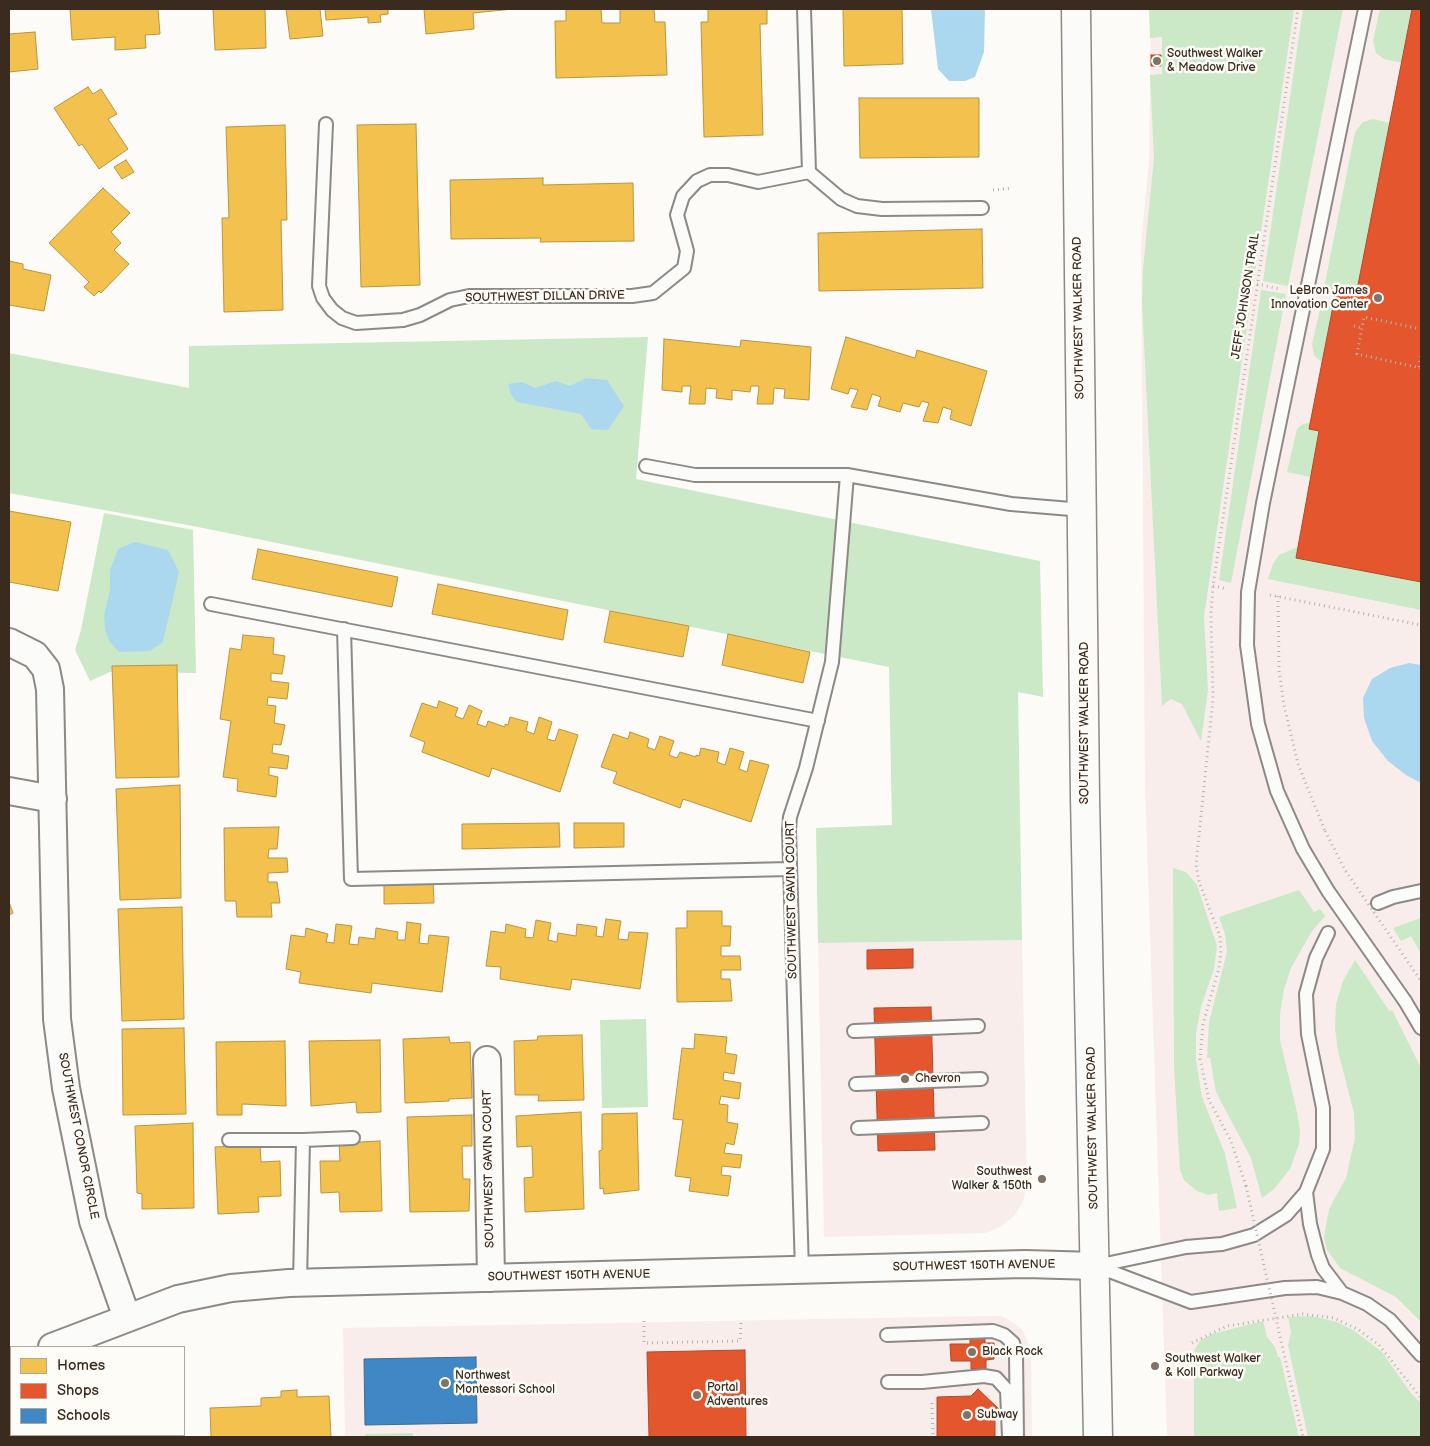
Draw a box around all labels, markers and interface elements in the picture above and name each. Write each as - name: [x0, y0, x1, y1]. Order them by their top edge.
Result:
- place label: Southwest Walker & Meadow Drive: [1167, 47, 1263, 75]
- marker: Southwest Walker & Meadow Drive: [1151, 55, 1163, 67]
- street label: JEFF JOHNSON TRAIL: [1229, 232, 1263, 360]
- street label: SOUTHWEST WALKER ROAD: [1070, 237, 1088, 399]
- place label: LeBron James Innovation Center: [1271, 284, 1368, 312]
- street label: SOUTHWEST DILLAN DRIVE: [465, 288, 625, 306]
- marker: LeBron James Innovation Center: [1372, 292, 1384, 304]
- street label: SOUTHWEST WALKER ROAD: [1078, 642, 1092, 804]
- street label: SOUTHWEST GAVIN COURT: [783, 821, 801, 979]
- street label: SOUTHWEST WALKER ROAD: [1084, 1047, 1102, 1209]
- street label: SOUTHWEST CONOR CIRCLE: [55, 1052, 101, 1220]
- place label: Chevron: [915, 1072, 961, 1086]
- marker: Chevron: [899, 1073, 911, 1085]
- street label: SOUTHWEST GAVIN COURT: [480, 1090, 498, 1248]
- place label: Southwest Walker & 150th: [952, 1165, 1032, 1193]
- marker: Southwest Walker & 150th: [1036, 1173, 1048, 1185]
- street label: SOUTHWEST 150TH AVENUE: [893, 1257, 1055, 1275]
- street label: SOUTHWEST 150TH AVENUE: [488, 1267, 650, 1285]
- place label: Black Rock: [982, 1345, 1043, 1359]
- legend: [10, 1346, 185, 1436]
- marker: Black Rock: [966, 1346, 978, 1358]
- place label: Southwest Walker & Koll Parkway: [1165, 1352, 1261, 1380]
- text: Homes: [57, 1356, 105, 1375]
- marker: Southwest Walker & Koll Parkway: [1149, 1360, 1161, 1372]
- place label: Northwest Montessori School: [455, 1369, 555, 1397]
- marker: Northwest Montessori School: [439, 1377, 451, 1389]
- text: Shops: [57, 1381, 99, 1400]
- place label: Portal Adventures: [707, 1381, 768, 1409]
- marker: Portal Adventures: [691, 1389, 703, 1401]
- text: Schools: [57, 1406, 110, 1425]
- place label: Subway: [977, 1408, 1018, 1422]
- marker: Subway: [961, 1409, 973, 1421]

